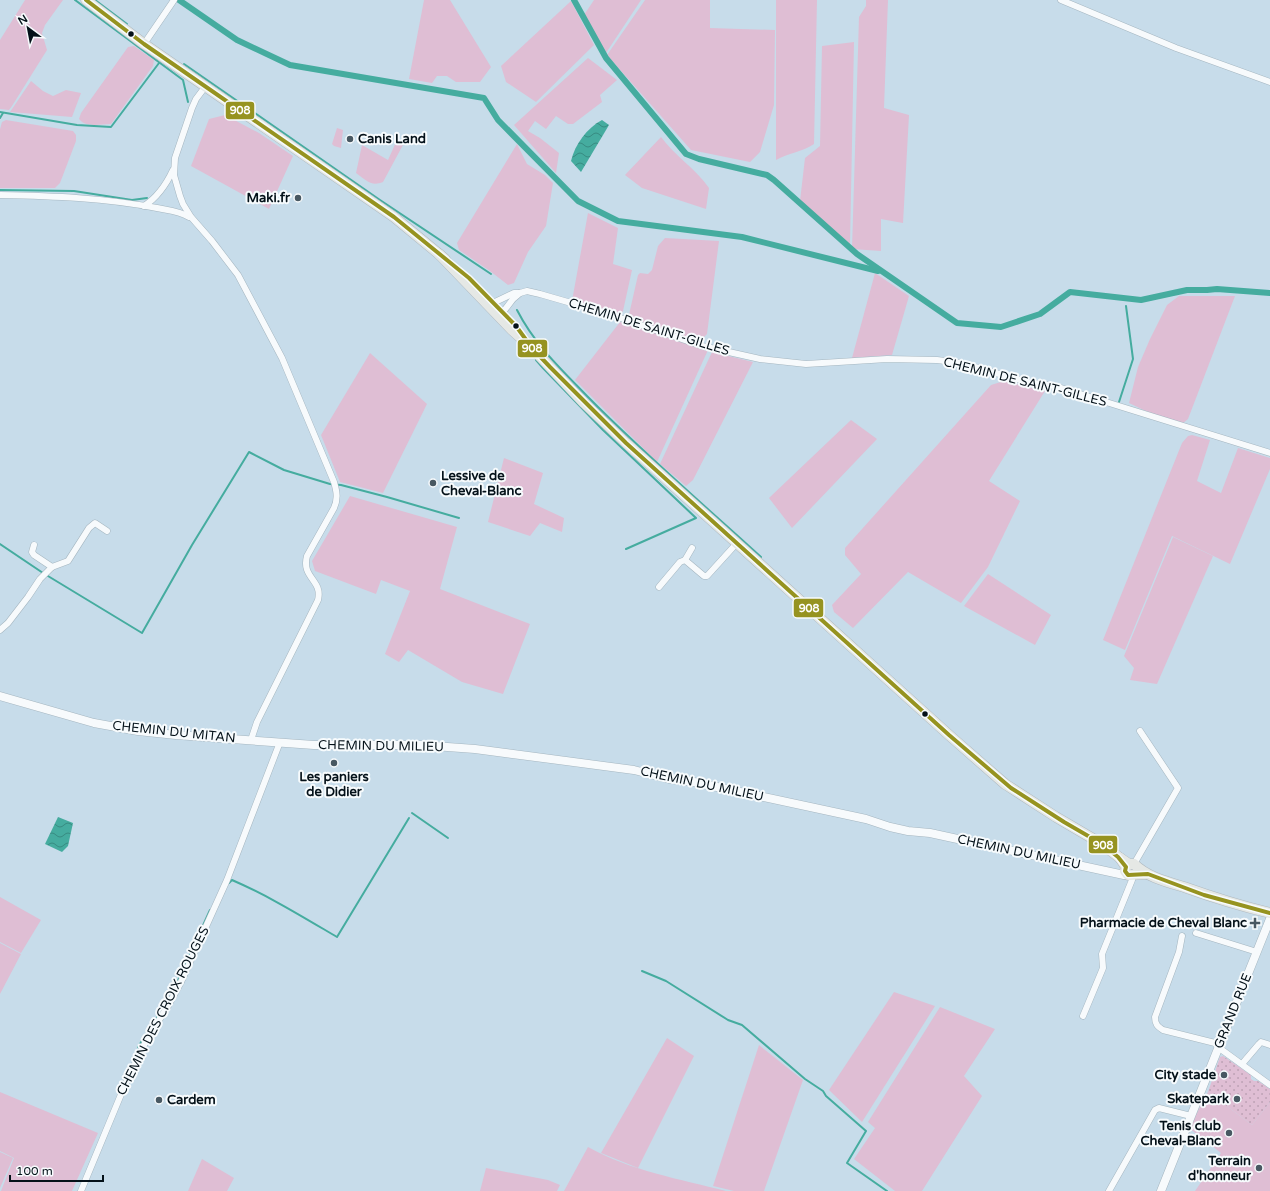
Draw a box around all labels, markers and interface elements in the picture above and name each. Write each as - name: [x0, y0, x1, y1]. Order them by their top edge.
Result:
- north arrow: [8, 8, 48, 48]
- text: N: [16, 12, 30, 28]
- unlabelled marker: [126, 29, 136, 39]
- line badge: 908: [225, 101, 255, 120]
- text: 908: [230, 104, 250, 117]
- place label: Canis Land: [358, 131, 426, 147]
- marker: Canis Land: [345, 134, 355, 144]
- place label: Maki.fr: [246, 190, 291, 206]
- marker: Maki.fr: [293, 193, 303, 203]
- street label: CHEMIN DE SAINT-GILLES: [566, 295, 732, 359]
- unlabelled marker: [511, 321, 521, 331]
- line badge: 908: [517, 339, 548, 358]
- text: 908: [522, 342, 542, 355]
- street label: CHEMIN DE SAINT-GILLES: [942, 354, 1108, 410]
- place label: Lessive de Cheval-Blanc: [441, 468, 522, 499]
- marker: Lessive de Cheval-Blanc: [428, 478, 438, 488]
- line badge: 908: [793, 598, 824, 618]
- text: 908: [799, 602, 819, 615]
- unlabelled marker: [920, 709, 930, 719]
- street label: CHEMIN DU MITAN: [112, 718, 236, 746]
- street label: CHEMIN DU MILIEU: [318, 737, 444, 755]
- marker: Les paniers de Didier: [329, 758, 339, 768]
- street label: CHEMIN DU MILIEU: [639, 763, 765, 805]
- place label: Les paniers de Didier: [299, 769, 369, 800]
- street label: CHEMIN DU MILIEU: [956, 831, 1082, 873]
- line badge: 908: [1088, 835, 1118, 854]
- text: 908: [1093, 839, 1113, 852]
- place label: Pharmacie de Cheval Blanc: [1080, 915, 1247, 931]
- marker: Pharmacie de Cheval Blanc: [1250, 918, 1260, 928]
- street label: CHEMIN DES CROIX ROUGES: [113, 924, 213, 1098]
- street label: GRAND RUE: [1211, 971, 1255, 1051]
- place label: City stade: [1154, 1067, 1217, 1083]
- marker: City stade: [1219, 1070, 1229, 1080]
- place label: Skatepark: [1167, 1091, 1229, 1107]
- place label: Cardem: [167, 1092, 216, 1108]
- marker: Skatepark: [1232, 1094, 1242, 1104]
- marker: Cardem: [154, 1095, 164, 1105]
- place label: Tenis club Cheval-Blanc: [1141, 1118, 1221, 1149]
- marker: Tenis club Cheval-Blanc: [1224, 1128, 1234, 1138]
- place label: Terrain d'honneur: [1188, 1153, 1252, 1184]
- scale bar: [10, 1157, 103, 1183]
- marker: Terrain d'honneur: [1254, 1163, 1264, 1173]
- text: 100 m: [16, 1164, 53, 1178]

